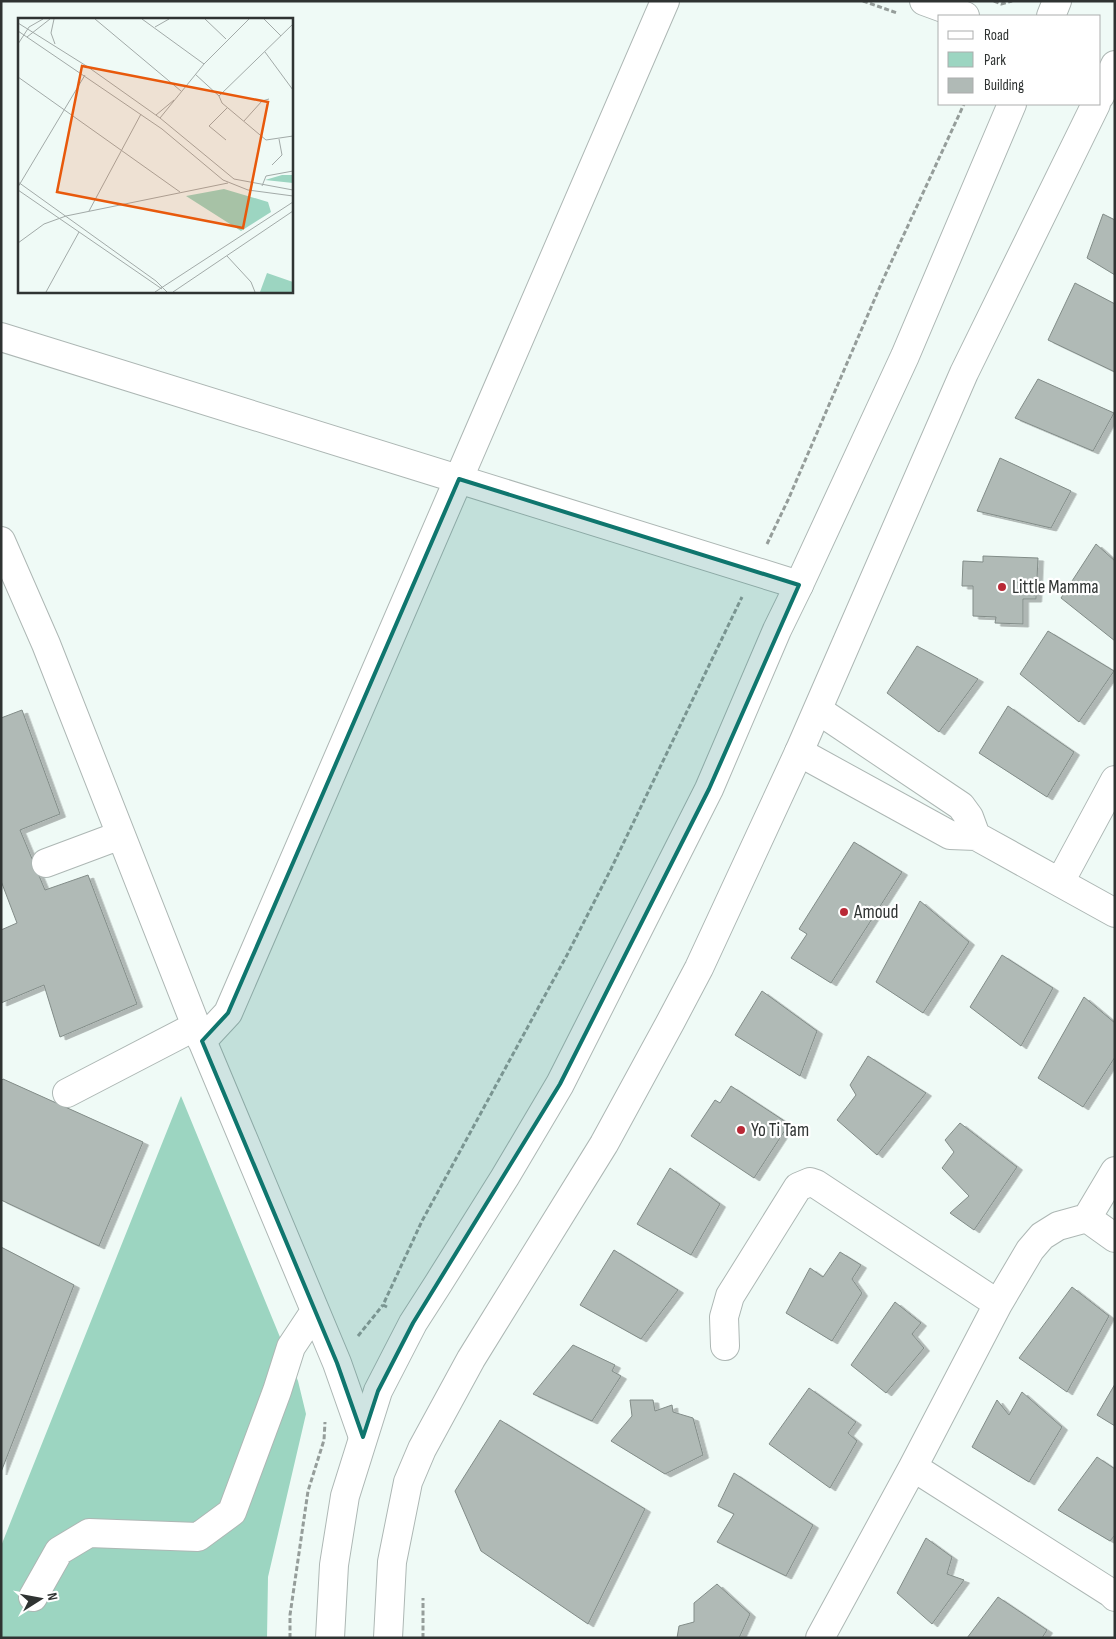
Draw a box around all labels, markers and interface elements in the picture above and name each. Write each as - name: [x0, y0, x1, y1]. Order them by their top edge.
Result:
- legend: [938, 15, 1101, 105]
- inset map: [18, 18, 292, 292]
- text: Road: [984, 26, 1009, 45]
- text: Park: [984, 51, 1006, 70]
- text: Building: [984, 76, 1024, 95]
- place label: Little Mamma: [1012, 576, 1099, 599]
- marker: Little Mamma: [996, 581, 1008, 593]
- place label: Amoud: [853, 901, 898, 924]
- marker: Amoud: [838, 906, 850, 918]
- place label: Yo Ti Tam: [751, 1119, 809, 1142]
- marker: Yo Ti Tam: [735, 1124, 747, 1136]
- north arrow: [15, 1574, 65, 1624]
- text: N: [43, 1591, 61, 1602]

